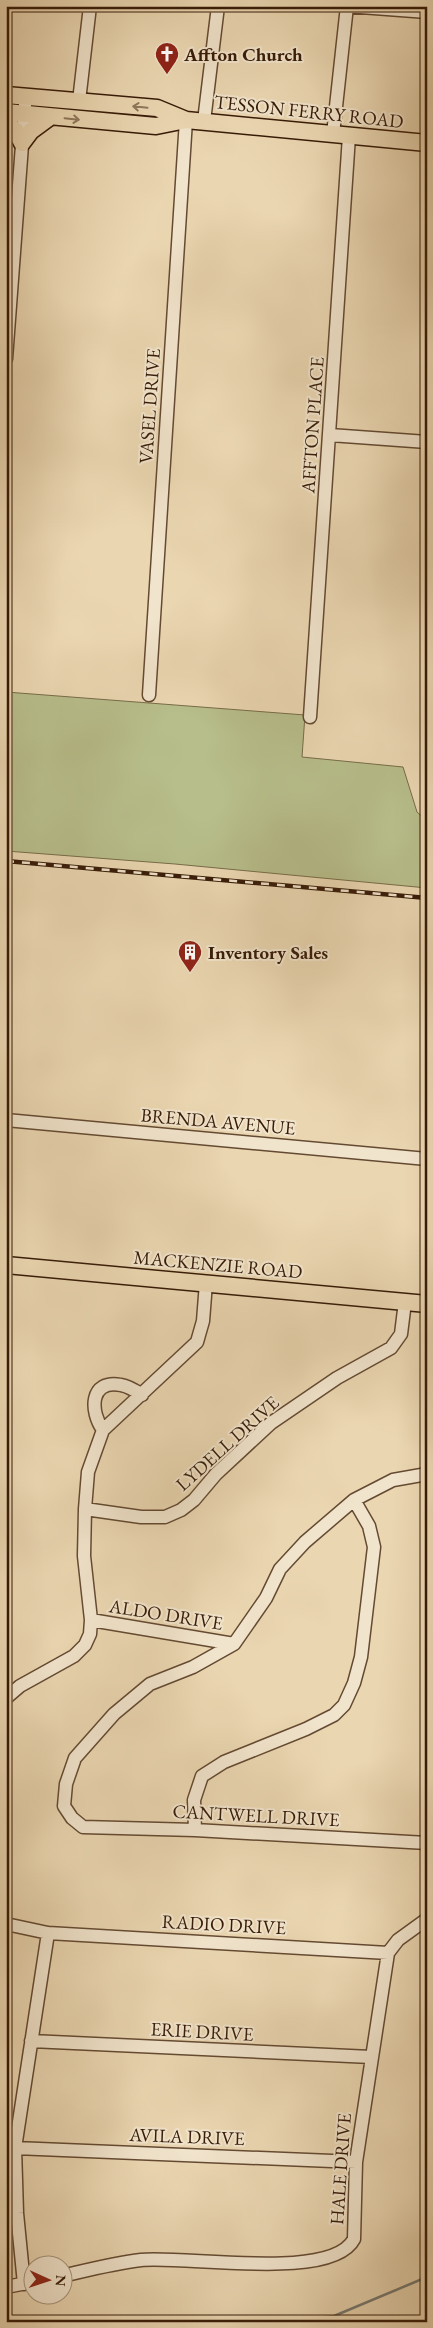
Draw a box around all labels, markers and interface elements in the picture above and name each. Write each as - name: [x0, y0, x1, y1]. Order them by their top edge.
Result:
- church icon: Affton Church: [154, 41, 180, 75]
- place label: Affton Church: [183, 42, 303, 67]
- street label: TESSON FERRY ROAD: [213, 89, 405, 134]
- one-way arrow: [132, 102, 148, 111]
- one-way arrow: [64, 114, 80, 123]
- street label: VASEL DRIVE: [133, 347, 166, 465]
- street label: AFFTON PLACE: [295, 356, 330, 495]
- building icon: Inventory Sales: [177, 939, 203, 973]
- place label: Inventory Sales: [208, 940, 328, 965]
- street label: BRENDA AVENUE: [140, 1102, 296, 1141]
- street label: MACKENZIE ROAD: [133, 1245, 303, 1284]
- street label: LYDELL DRIVE: [170, 1390, 285, 1496]
- street label: ALDO DRIVE: [106, 1593, 225, 1636]
- street label: CANTWELL DRIVE: [172, 1799, 340, 1832]
- street label: RADIO DRIVE: [161, 1909, 287, 1940]
- street label: ERIE DRIVE: [150, 2016, 254, 2047]
- street label: HALE DRIVE: [324, 2112, 357, 2226]
- street label: AVILA DRIVE: [128, 2122, 245, 2151]
- north arrow: [22, 2256, 72, 2306]
- text: N: [52, 2275, 70, 2287]

